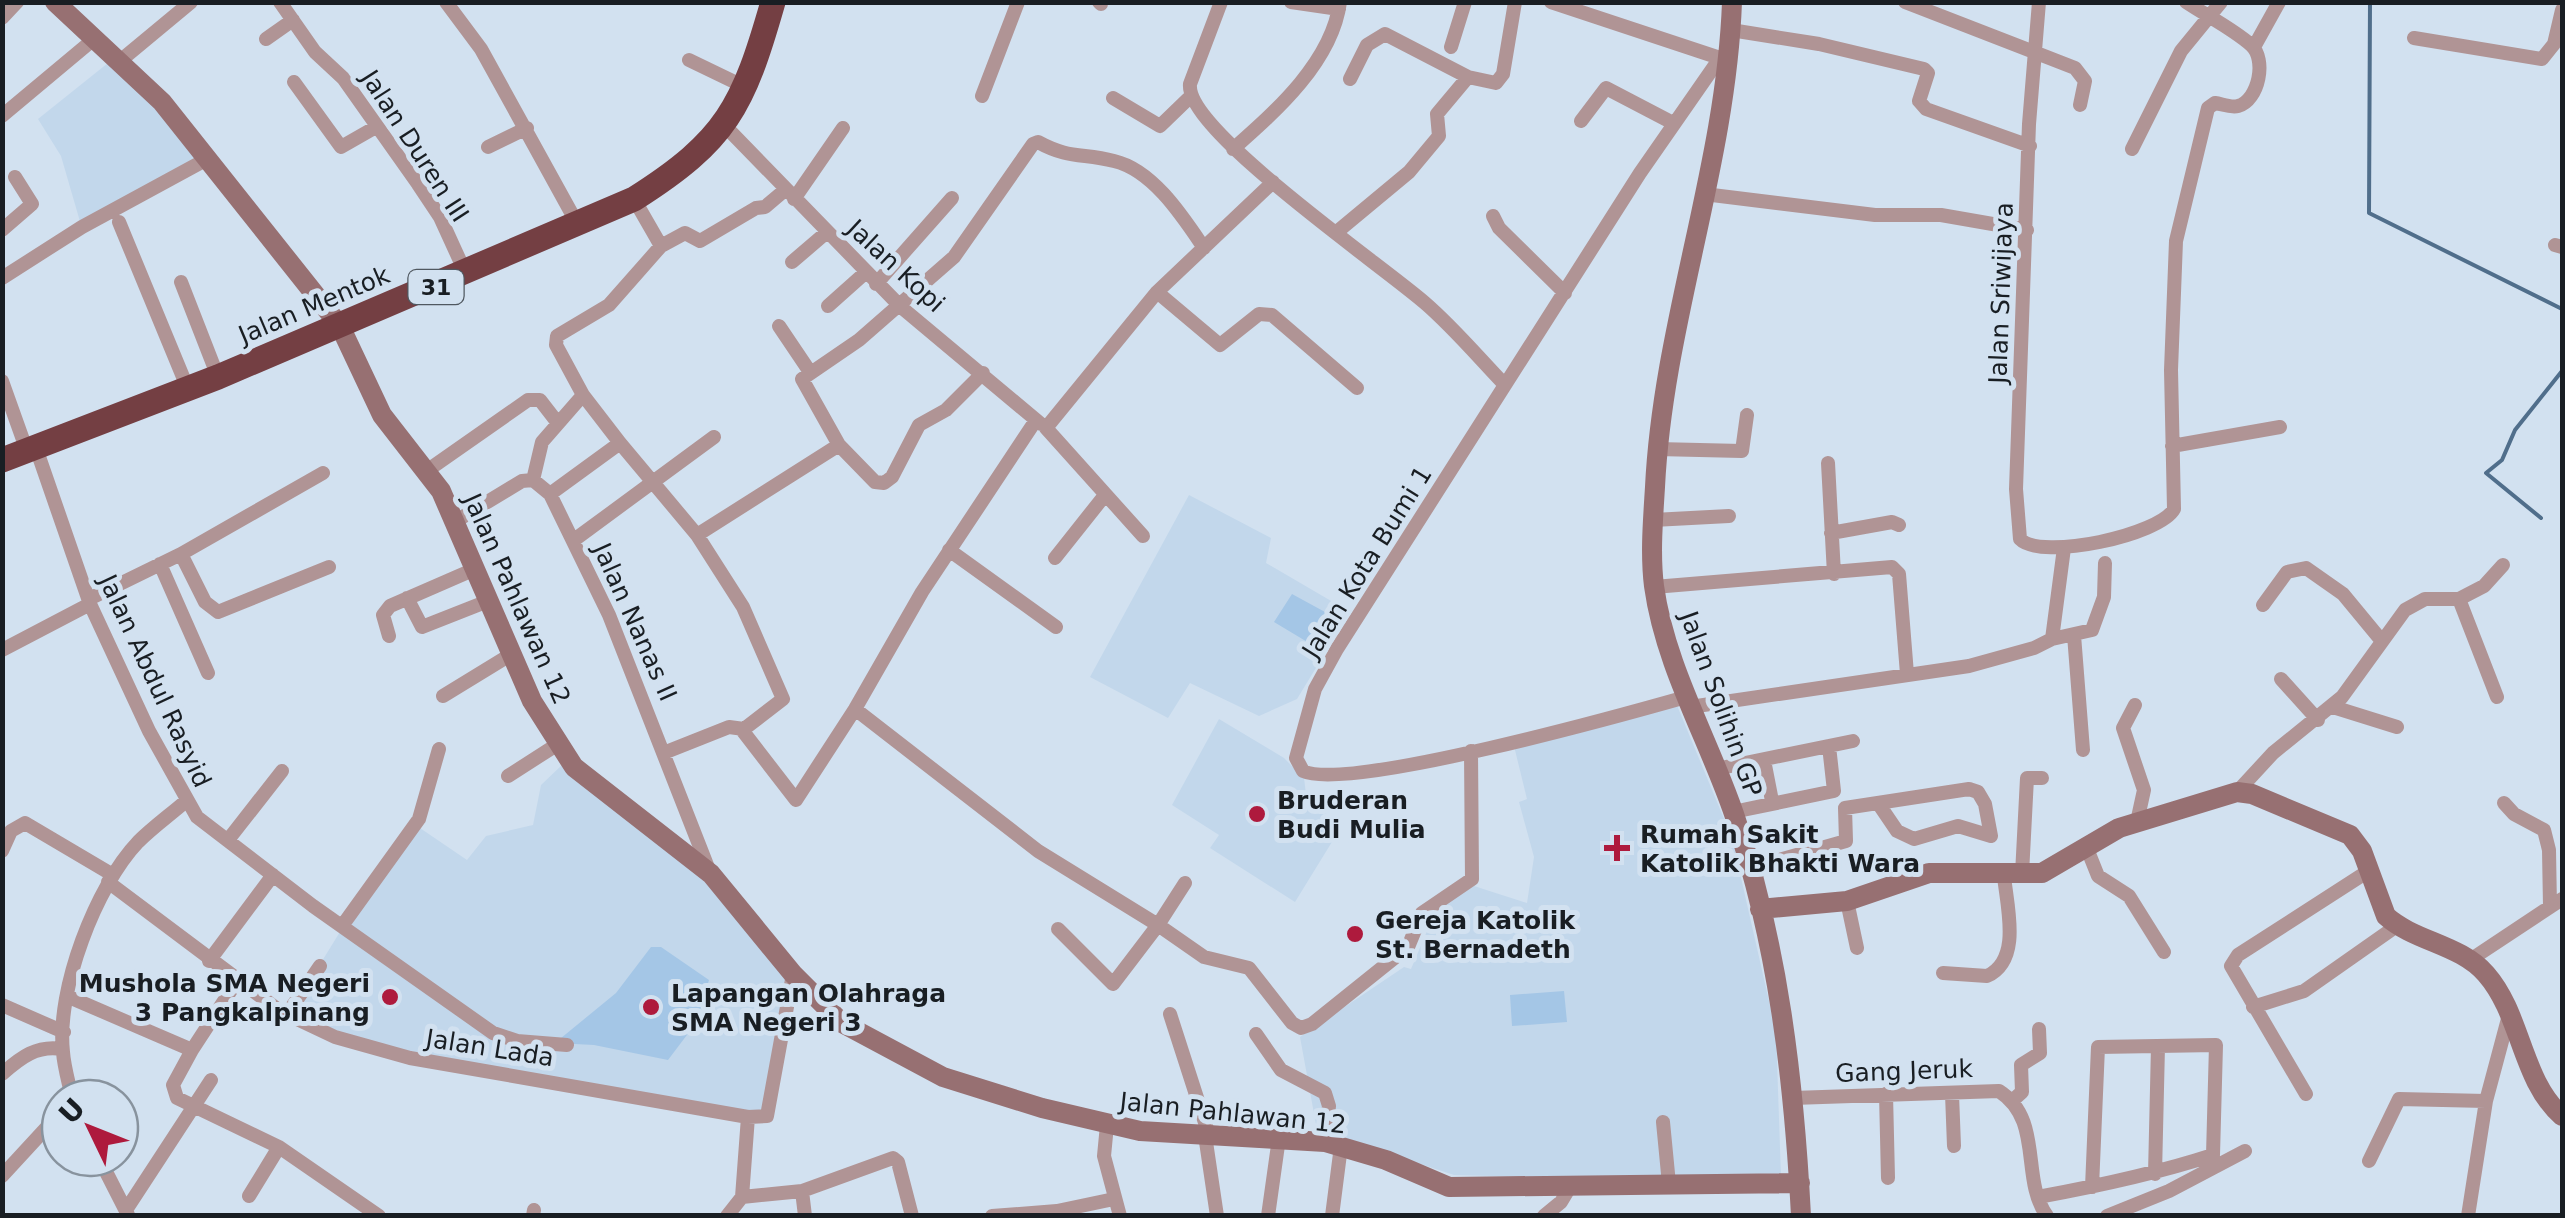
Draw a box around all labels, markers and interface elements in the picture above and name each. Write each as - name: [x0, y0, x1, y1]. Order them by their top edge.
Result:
- street label: Jalan Duren III: [354, 63, 475, 227]
- street label: Jalan Sriwijaya: [1983, 202, 2019, 386]
- street label: Jalan Kopi: [840, 212, 951, 318]
- street label: Jalan Mentok: [232, 260, 394, 351]
- road number: 31: [408, 270, 464, 304]
- street label: Jalan Kota Bumi 1: [1295, 461, 1438, 665]
- street label: Jalan Pahlawan 12: [457, 487, 577, 709]
- street label: Jalan Nanas II: [586, 537, 683, 705]
- street label: Jalan Abdul Rasyid: [92, 568, 217, 792]
- street label: Jalan Solihin GP: [1673, 606, 1768, 801]
- place label: Bruderan Budi Mulia: [1277, 786, 1426, 844]
- marker: Bruderan Budi Mulia: [1246, 803, 1268, 825]
- place label: Rumah Sakit Katolik Bhakti Wara: [1640, 820, 1920, 878]
- marker: Rumah Sakit Katolik Bhakti Wara: [1604, 835, 1630, 861]
- place label: Gereja Katolik St. Bernadeth: [1375, 906, 1576, 964]
- marker: Gereja Katolik St. Bernadeth: [1344, 923, 1366, 945]
- place label: Mushola SMA Negeri 3 Pangkalpinang: [79, 969, 370, 1027]
- place label: Lapangan Olahraga SMA Negeri 3: [671, 979, 946, 1037]
- marker: Mushola SMA Negeri 3 Pangkalpinang: [379, 986, 401, 1008]
- marker: Lapangan Olahraga SMA Negeri 3: [640, 996, 662, 1018]
- street label: Jalan Lada: [422, 1023, 556, 1072]
- street label: Gang Jeruk: [1835, 1054, 1974, 1088]
- north arrow: [40, 1078, 140, 1178]
- street label: Jalan Pahlawan 12: [1116, 1086, 1348, 1139]
- text: U: [52, 1092, 92, 1131]

